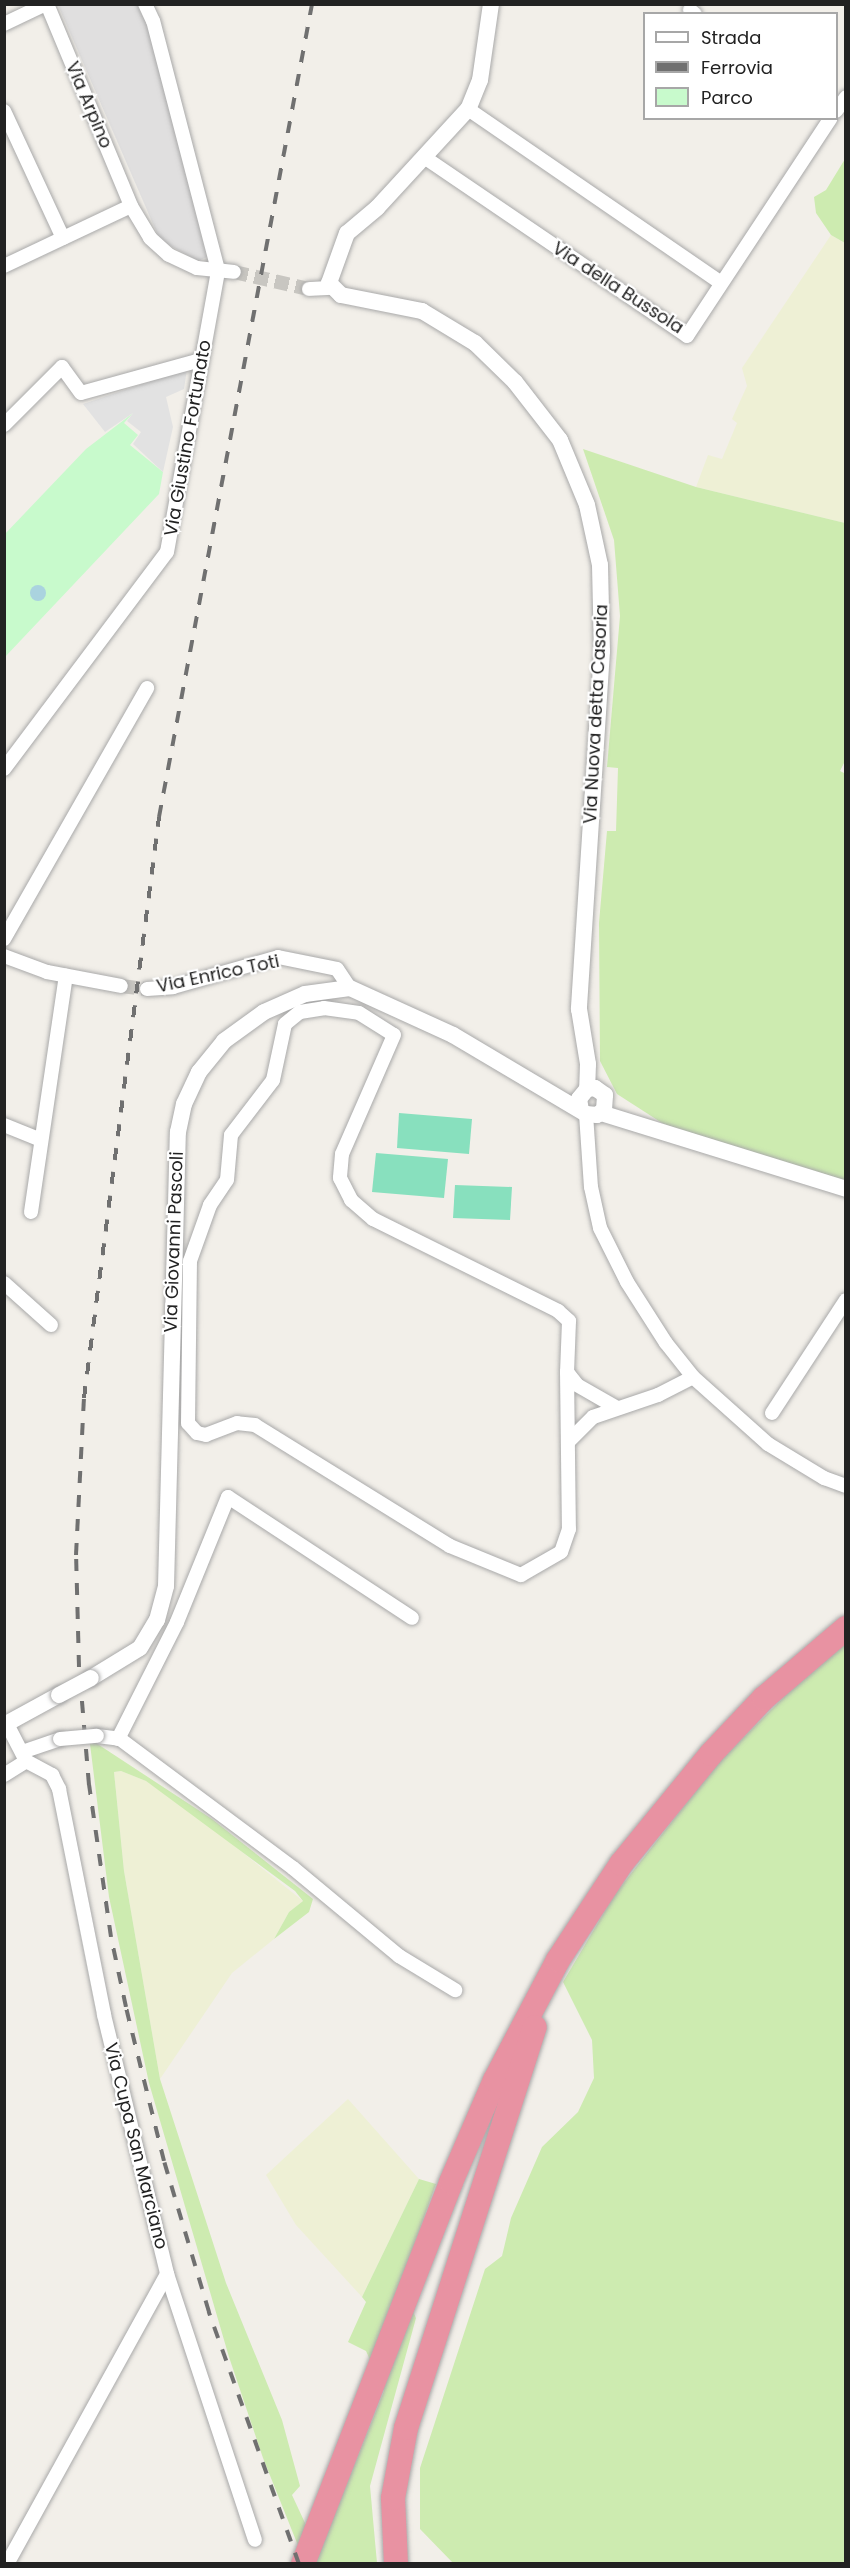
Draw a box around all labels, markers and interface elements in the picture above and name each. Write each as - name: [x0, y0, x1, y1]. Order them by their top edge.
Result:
- legend: [643, 12, 838, 120]
- text: Strada: [701, 25, 761, 50]
- text: Ferrovia: [701, 55, 773, 80]
- street label: Via Arpino: [61, 58, 117, 152]
- text: Parco: [701, 85, 753, 110]
- street label: Via della Bussola: [548, 237, 688, 339]
- street label: Via Giustino Fortunato: [160, 338, 216, 538]
- street label: Via Nuova detta Casoria: [579, 604, 613, 824]
- street label: Via Enrico Toti: [155, 950, 281, 998]
- street label: Via Giovanni Pascoli: [160, 1151, 188, 1333]
- street label: Via Cupa San Marciano: [100, 2040, 172, 2252]

